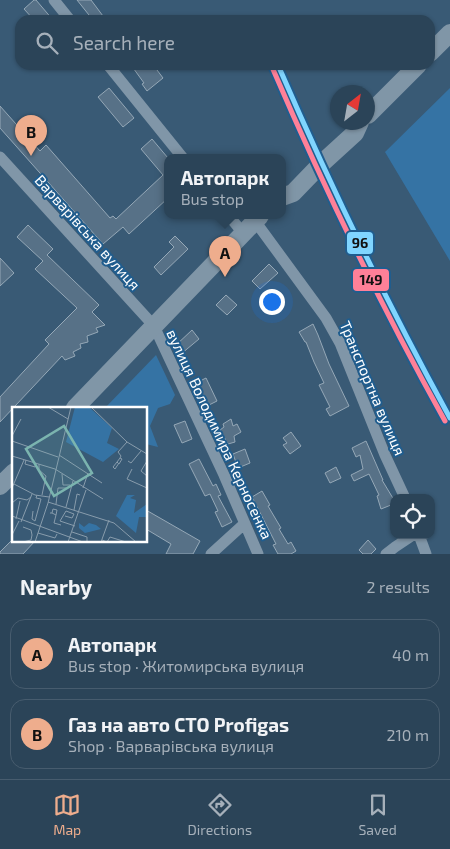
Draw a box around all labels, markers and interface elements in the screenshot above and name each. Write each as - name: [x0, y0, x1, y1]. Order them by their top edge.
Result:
- search box: [15, 15, 435, 70]
- icon: search: [33, 29, 61, 57]
- text: Search here: [73, 31, 175, 54]
- north arrow: [330, 85, 375, 130]
- pin: B: [15, 115, 47, 156]
- popup: [164, 154, 286, 219]
- text: Автопарк: [181, 166, 269, 189]
- street label: Варварівська вулиця: [31, 171, 144, 294]
- text: Bus stop: [181, 189, 244, 208]
- line badge: 96: [346, 231, 374, 255]
- text: 96: [352, 234, 368, 251]
- pin: A: [209, 236, 241, 277]
- line badge: 149: [352, 268, 390, 292]
- text: 149: [359, 271, 383, 288]
- your location: [259, 289, 285, 315]
- street label: Транспортна вулиця: [336, 318, 409, 458]
- street label: вулиця Володимира Керносенка: [162, 326, 277, 542]
- inset map: [12, 407, 148, 542]
- map controls: [390, 494, 435, 539]
- button: locate: [390, 494, 435, 539]
- text: Nearby: [20, 574, 92, 599]
- text: 2 results: [367, 577, 430, 596]
- text: Автопарк: [68, 633, 157, 656]
- text: A: [32, 645, 42, 664]
- text: 40 m: [392, 645, 429, 664]
- text: Bus stop · Житомирська вулиця: [68, 656, 304, 675]
- text: Газ на авто СТО Profigas: [68, 713, 289, 736]
- text: B: [32, 725, 42, 744]
- text: 210 m: [386, 725, 429, 744]
- text: Shop · Варварівська вулиця: [68, 736, 274, 755]
- tab: Map: [53, 791, 81, 838]
- tab: Directions: [188, 791, 252, 838]
- tab: Saved: [358, 791, 397, 838]

